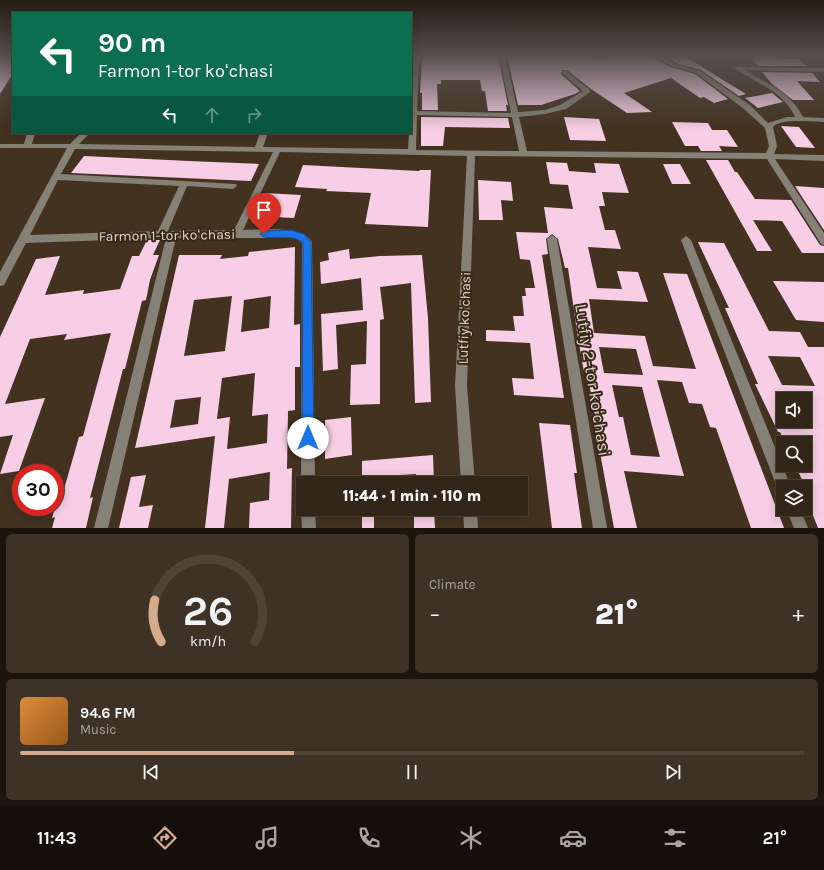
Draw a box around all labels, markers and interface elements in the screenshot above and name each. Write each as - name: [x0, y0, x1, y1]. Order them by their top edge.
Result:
- text: 90 m: [98, 26, 166, 59]
- icon: left: [32, 28, 84, 80]
- text: Farmon 1-tor koʻchasi: [98, 60, 274, 82]
- icon: left: [159, 104, 181, 126]
- icon: ahead: [201, 104, 223, 126]
- icon: right: [243, 104, 265, 126]
- pin: [247, 193, 281, 234]
- icon: arrive: [253, 199, 275, 221]
- street label: Farmon 1-tor koʻchasi: [99, 226, 235, 245]
- street label: Lutfiy koʻchasi: [454, 271, 475, 365]
- street label: Lutfiy 2-tor koʻchasi: [571, 302, 615, 458]
- map controls: [776, 392, 812, 516]
- button: sound: [776, 392, 812, 428]
- position arrow: [287, 417, 329, 459]
- button: search: [776, 436, 812, 472]
- speed limit sign: 30: [12, 464, 64, 516]
- button: layers: [776, 480, 812, 516]
- text: 11:44 · 1 min · 110 m: [343, 487, 481, 505]
- text: Climate: [429, 577, 475, 592]
- text: 26: [182, 586, 233, 634]
- text: 21°: [595, 596, 638, 632]
- text: −: [429, 601, 441, 627]
- text: +: [792, 601, 804, 627]
- text: km/h: [189, 632, 226, 649]
- text: 94.6 FM: [80, 704, 136, 722]
- text: Music: [80, 722, 116, 737]
- icon: previous: [140, 761, 162, 783]
- icon: pause: [401, 761, 423, 783]
- icon: next: [662, 761, 684, 783]
- icon: directions: [151, 824, 179, 852]
- icon: music: [253, 824, 281, 852]
- icon: phone: [355, 824, 383, 852]
- icon: climate: [457, 824, 485, 852]
- icon: car: [559, 824, 587, 852]
- icon: filters: [661, 824, 689, 852]
- text: 11:43: [37, 827, 77, 849]
- text: 21°: [763, 827, 787, 849]

